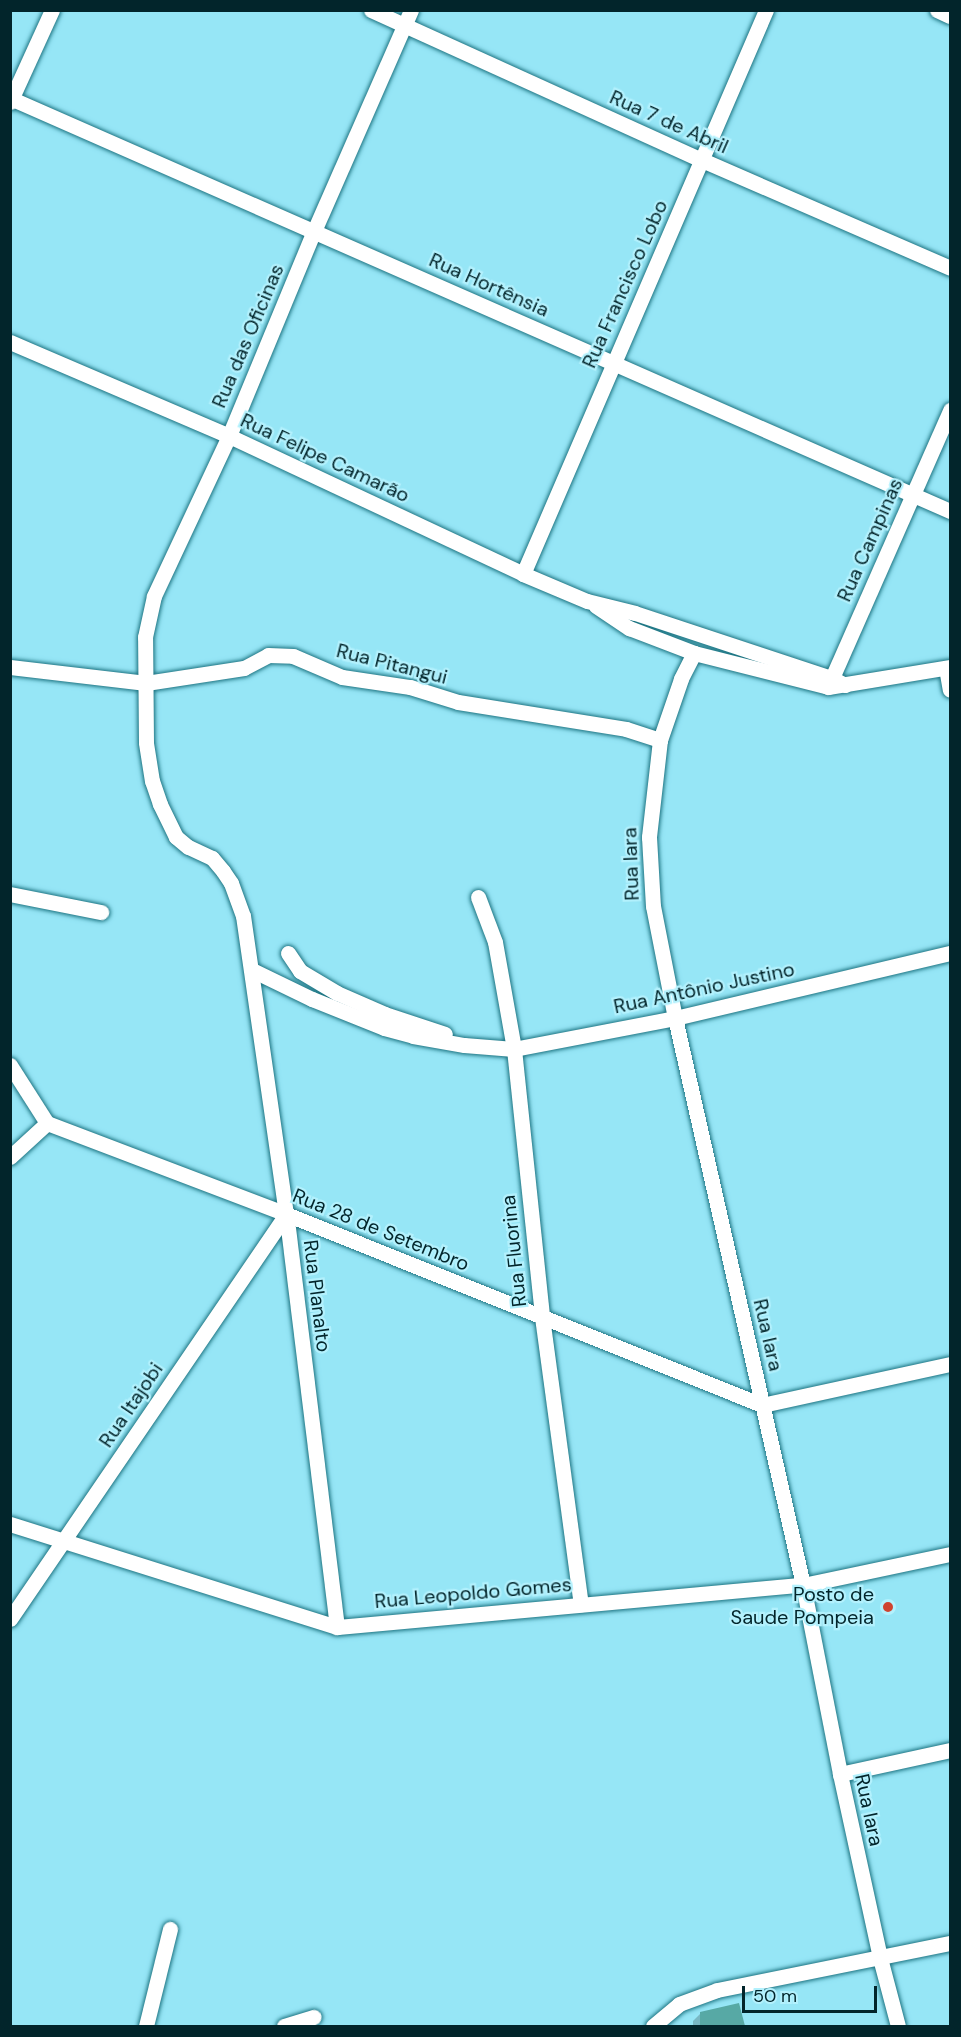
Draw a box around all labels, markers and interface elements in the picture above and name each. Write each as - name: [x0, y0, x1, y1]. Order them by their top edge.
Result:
- street label: Rua 7 de Abril: [606, 85, 732, 159]
- street label: Rua Francisco Lobo: [577, 196, 673, 372]
- street label: Rua Hortênsia: [425, 248, 553, 322]
- street label: Rua das Oficinas: [207, 261, 289, 411]
- street label: Rua Felipe Camarão: [237, 408, 413, 508]
- street label: Rua Campinas: [832, 475, 908, 605]
- street label: Rua Pitangui: [334, 639, 450, 689]
- street label: Rua Iara: [618, 827, 644, 901]
- street label: Rua Antônio Justino: [611, 957, 797, 1019]
- street label: Rua 28 de Setembro: [289, 1184, 473, 1276]
- street label: Rua Fluorina: [496, 1194, 532, 1308]
- street label: Rua Planalto: [298, 1239, 336, 1353]
- street label: Rua Iara: [748, 1297, 788, 1373]
- street label: Rua Itajobi: [94, 1358, 168, 1452]
- street label: Rua Leopoldo Gomes: [373, 1572, 573, 1614]
- place label: Posto de Saude Pompeia: [731, 1583, 874, 1630]
- marker: Posto de Saude Pompeia: [879, 1598, 897, 1616]
- street label: Rua Iara: [850, 1772, 888, 1848]
- scale bar: [745, 1974, 880, 2012]
- text: 50 m: [753, 1984, 797, 2008]

